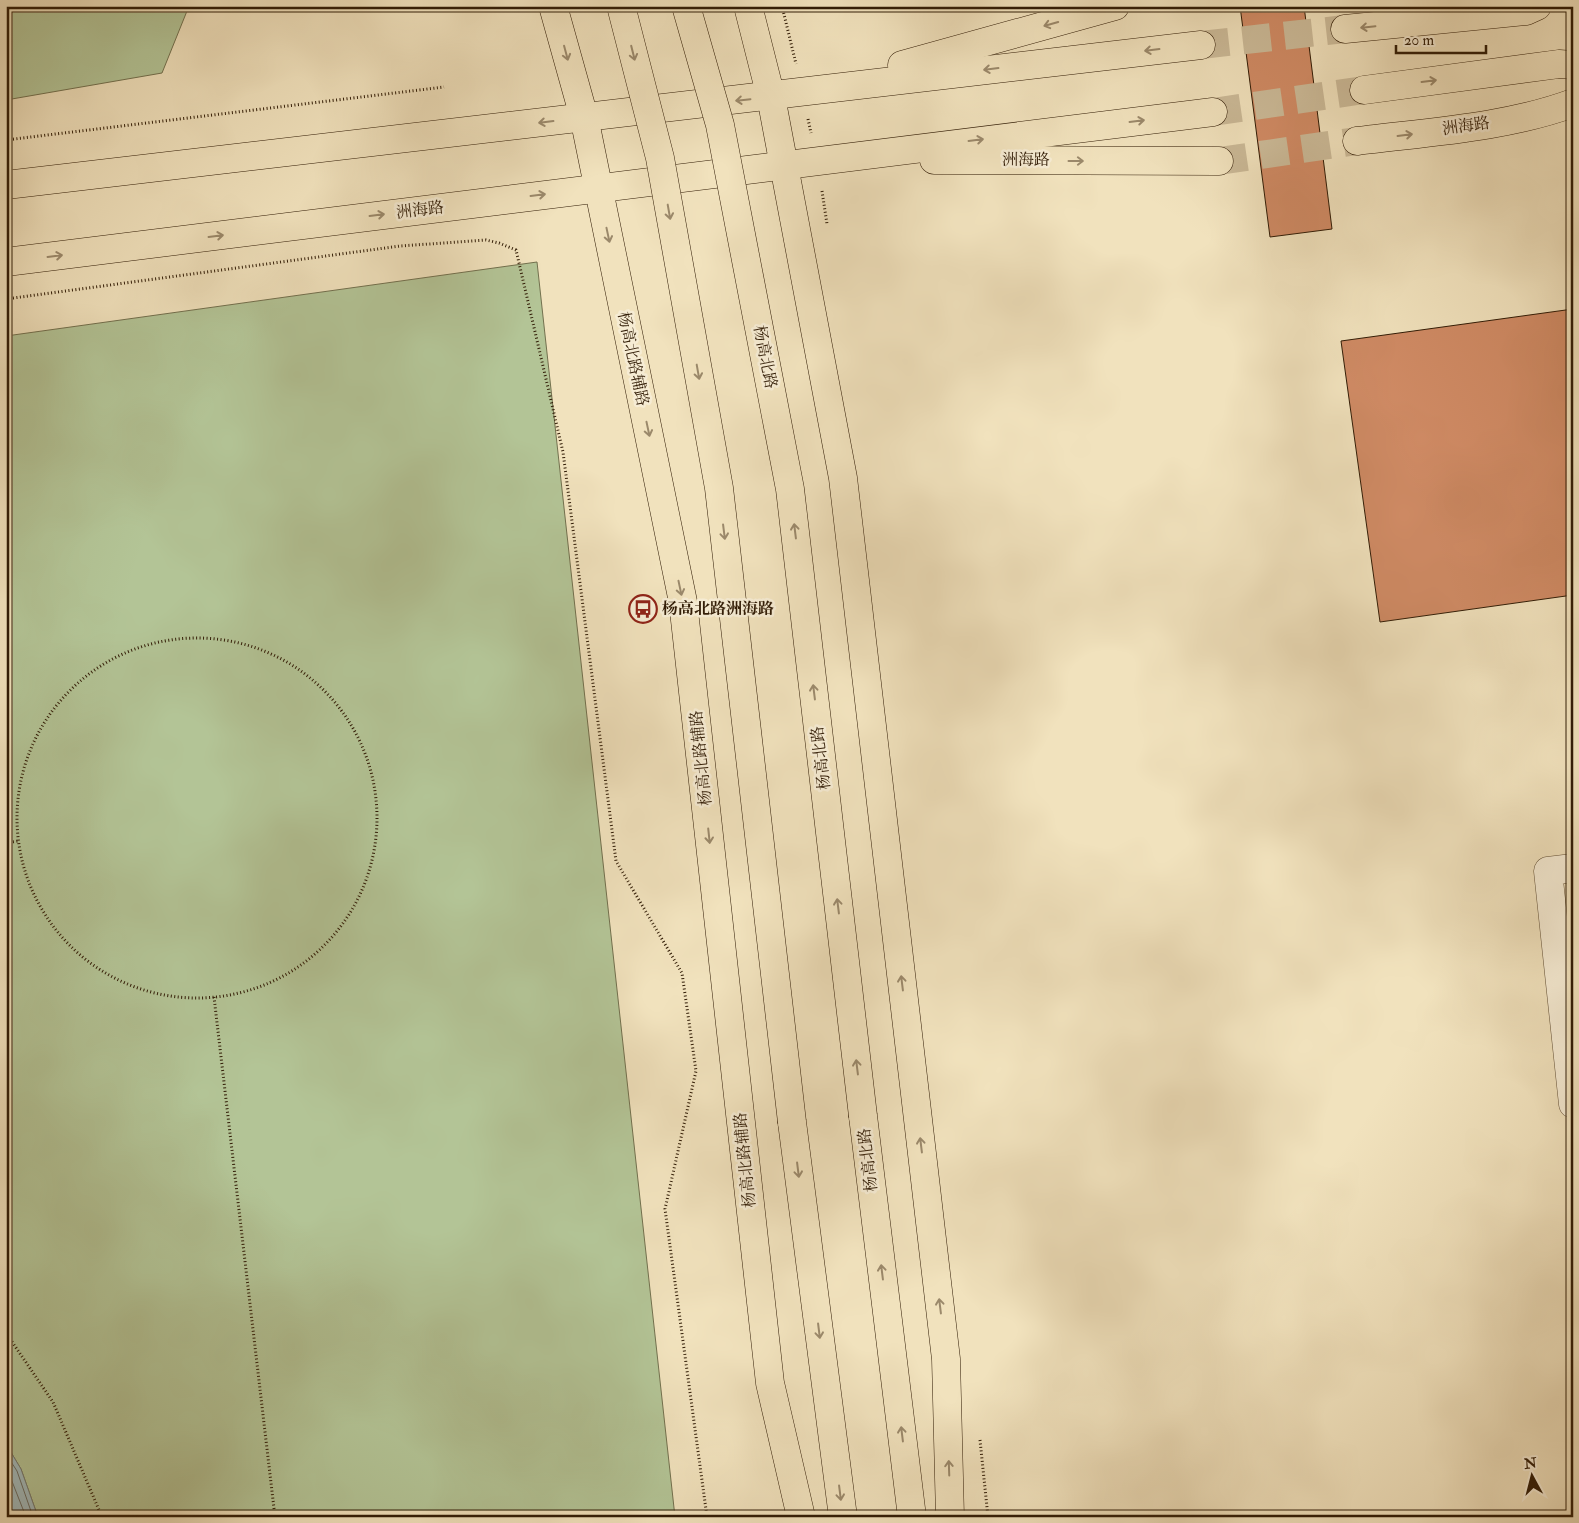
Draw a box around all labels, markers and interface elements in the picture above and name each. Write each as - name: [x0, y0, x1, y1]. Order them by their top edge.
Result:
- one-way arrow: [1043, 20, 1059, 29]
- one-way arrow: [1360, 22, 1376, 31]
- scale bar: [1396, 22, 1486, 54]
- text: 20 m: [1404, 31, 1434, 50]
- one-way arrow: [562, 45, 572, 61]
- one-way arrow: [629, 45, 638, 61]
- one-way arrow: [1144, 45, 1160, 55]
- one-way arrow: [983, 64, 999, 74]
- one-way arrow: [1421, 76, 1437, 86]
- one-way arrow: [735, 95, 751, 105]
- street label: 洲海路: [1441, 113, 1491, 139]
- one-way arrow: [1129, 116, 1145, 126]
- one-way arrow: [539, 117, 555, 127]
- one-way arrow: [1397, 129, 1413, 139]
- one-way arrow: [967, 135, 983, 145]
- street label: 洲海路: [1002, 150, 1050, 170]
- one-way arrow: [1068, 156, 1084, 166]
- one-way arrow: [530, 190, 546, 200]
- street label: 洲海路: [395, 197, 445, 223]
- one-way arrow: [665, 203, 675, 219]
- one-way arrow: [369, 210, 385, 220]
- one-way arrow: [604, 227, 613, 243]
- one-way arrow: [208, 231, 224, 241]
- one-way arrow: [46, 251, 62, 261]
- street label: 杨高北路辅路: [613, 310, 653, 408]
- street label: 杨高北路: [749, 324, 781, 390]
- one-way arrow: [694, 363, 704, 379]
- one-way arrow: [643, 420, 653, 436]
- one-way arrow: [790, 523, 800, 539]
- one-way arrow: [719, 524, 729, 540]
- one-way arrow: [676, 579, 686, 595]
- bus stop icon: 杨高北路洲海路: [628, 594, 658, 624]
- place label: 杨高北路洲海路: [662, 599, 774, 619]
- one-way arrow: [809, 685, 819, 701]
- street label: 杨高北路辅路: [686, 709, 716, 807]
- street label: 杨高北路: [807, 725, 835, 791]
- one-way arrow: [704, 828, 714, 844]
- one-way arrow: [833, 898, 843, 914]
- one-way arrow: [897, 975, 907, 991]
- one-way arrow: [852, 1060, 862, 1076]
- street label: 杨高北路辅路: [730, 1111, 760, 1209]
- street label: 杨高北路: [854, 1127, 882, 1193]
- one-way arrow: [916, 1137, 926, 1153]
- one-way arrow: [794, 1162, 804, 1178]
- one-way arrow: [877, 1265, 887, 1281]
- one-way arrow: [935, 1298, 945, 1314]
- one-way arrow: [814, 1323, 824, 1339]
- one-way arrow: [897, 1426, 907, 1442]
- north arrow: [1506, 1450, 1556, 1500]
- text: N: [1522, 1454, 1538, 1473]
- one-way arrow: [944, 1460, 954, 1476]
- one-way arrow: [835, 1484, 845, 1500]

